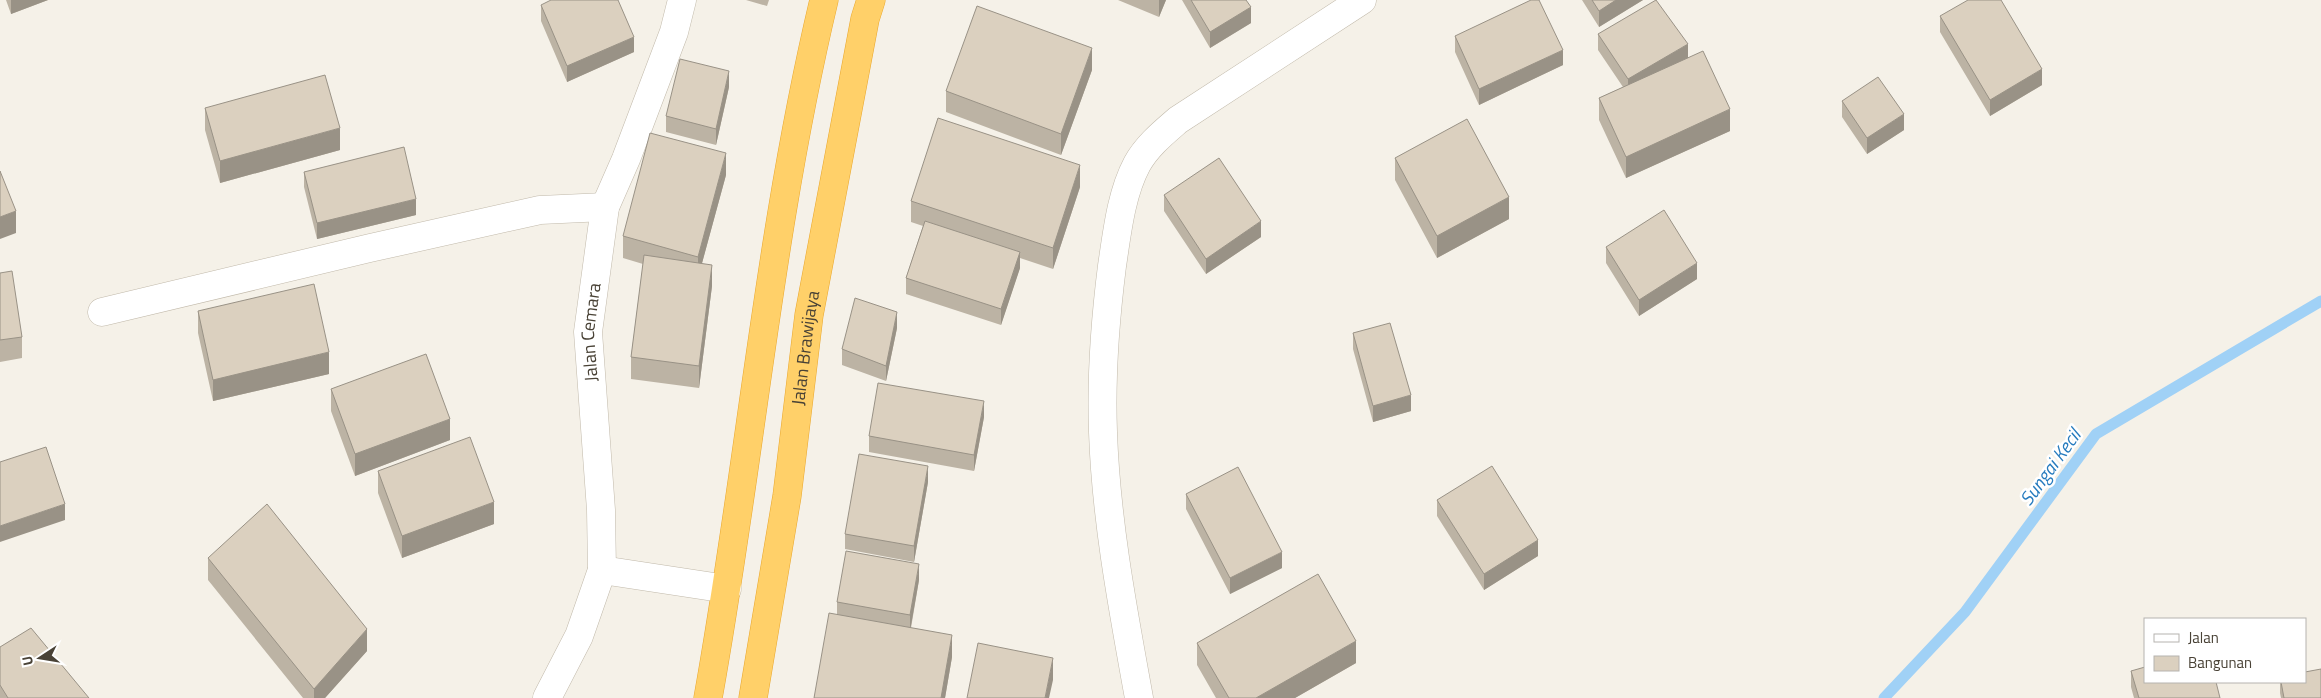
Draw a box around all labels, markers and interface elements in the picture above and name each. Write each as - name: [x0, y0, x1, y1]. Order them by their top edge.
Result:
- street label: Jalan Cemara: [574, 281, 608, 383]
- street label: Jalan Brawijaya: [784, 288, 826, 407]
- water label: Sungai Kecil: [2012, 421, 2089, 511]
- legend: [2144, 618, 2306, 683]
- text: Jalan: [2188, 626, 2219, 649]
- north arrow: [15, 633, 65, 683]
- text: Bangunan: [2188, 651, 2252, 674]
- text: U: [16, 654, 38, 667]

